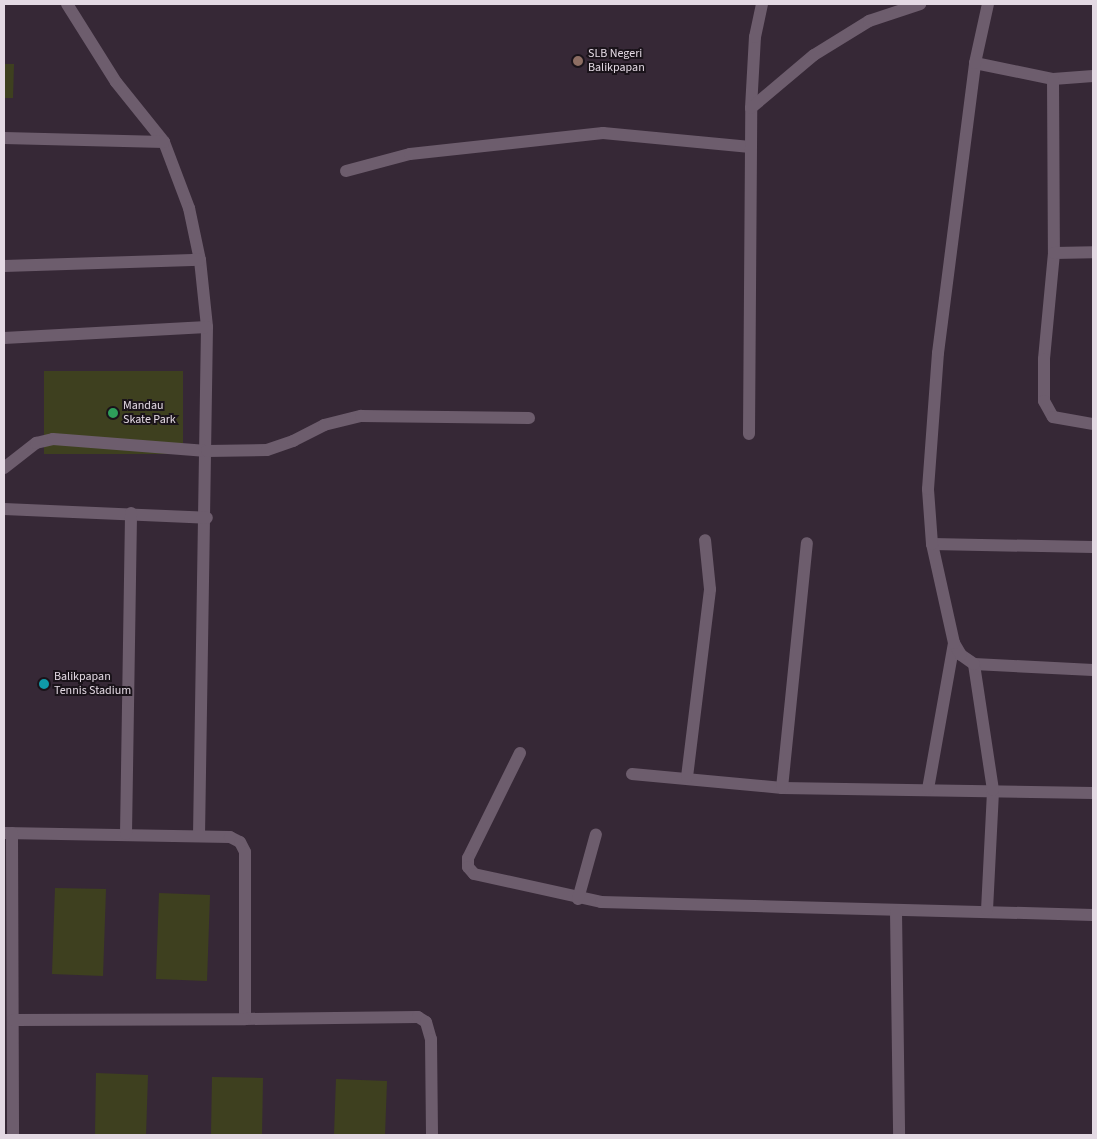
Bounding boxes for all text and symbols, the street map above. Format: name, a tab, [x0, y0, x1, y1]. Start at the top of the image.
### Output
place label: SLB Negeri Balikpapan	[588, 47, 645, 75]
marker: SLB Negeri Balikpapan	[572, 55, 584, 67]
place label: Mandau Skate Park	[123, 399, 176, 427]
marker: Mandau Skate Park	[107, 407, 119, 419]
place label: Balikpapan Tennis Stadium	[54, 670, 131, 698]
marker: Balikpapan Tennis Stadium	[38, 678, 50, 690]

